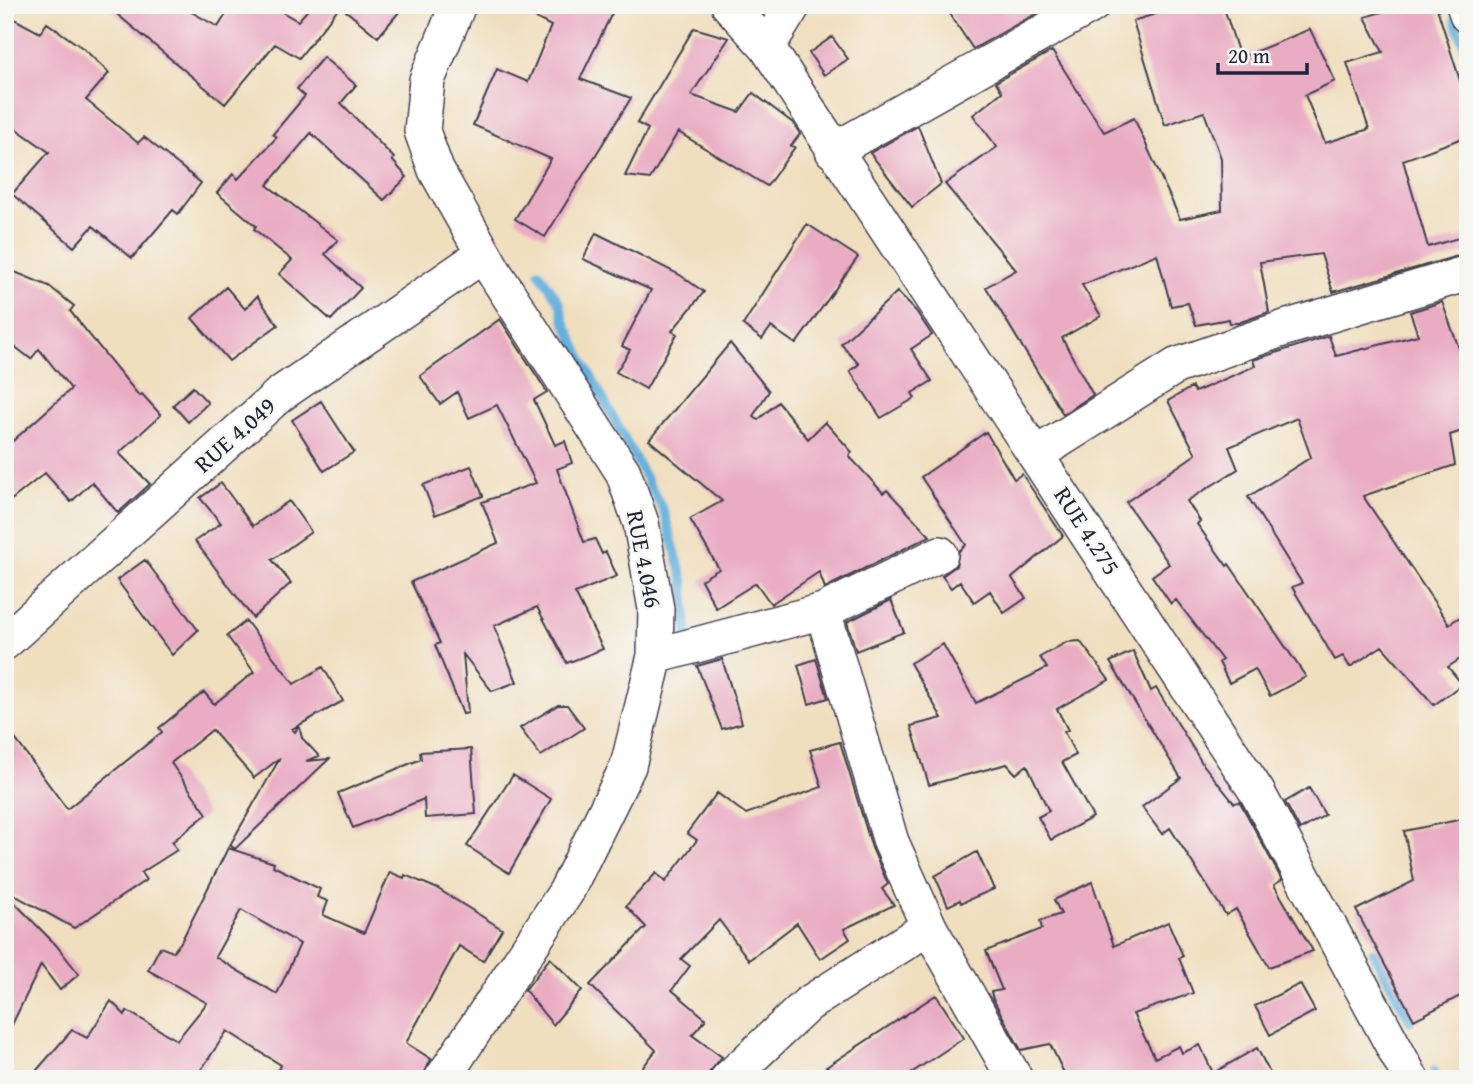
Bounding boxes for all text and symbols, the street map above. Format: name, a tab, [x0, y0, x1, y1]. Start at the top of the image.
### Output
scale bar	[1218, 32, 1307, 76]
text: 20 m	[1228, 40, 1270, 71]
street label: RUE 4.049	[186, 388, 283, 481]
street label: RUE 4.275	[1046, 480, 1129, 582]
street label: RUE 4.046	[618, 507, 671, 611]

